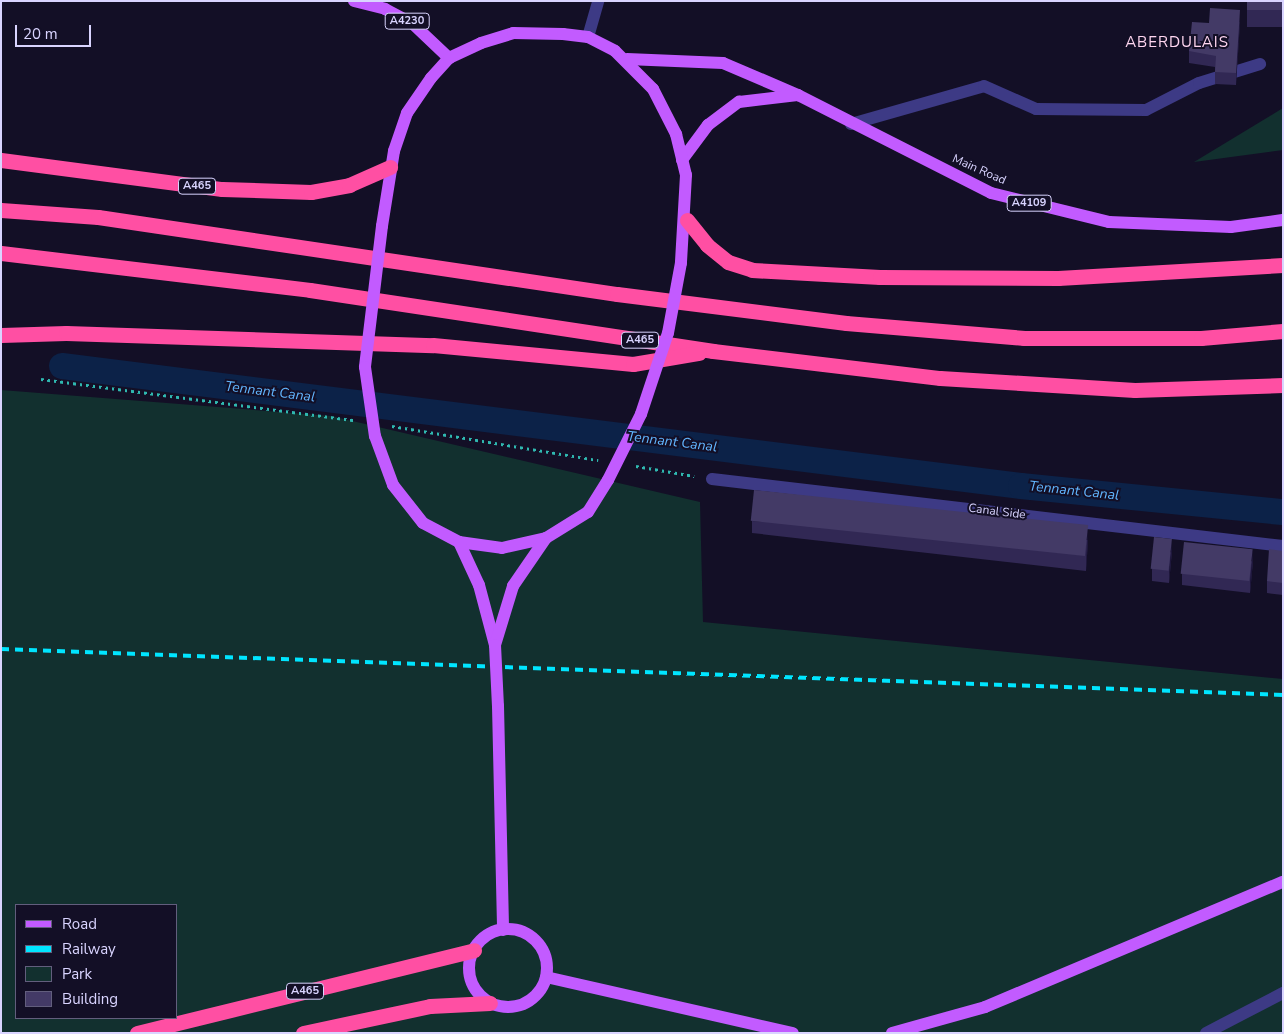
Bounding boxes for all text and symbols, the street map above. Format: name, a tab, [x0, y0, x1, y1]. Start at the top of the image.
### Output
road number: A4230	[384, 12, 430, 30]
scale bar	[18, 15, 94, 47]
text: 20 m	[23, 24, 58, 44]
district label: ABERDULAIS	[1124, 34, 1230, 52]
street label: Main Road	[950, 152, 1008, 188]
road number: A465	[177, 178, 217, 195]
road number: A4109	[1006, 194, 1052, 212]
road number: A465	[620, 332, 660, 348]
water label: Tennant Canal	[224, 378, 316, 406]
water label: Tennant Canal	[626, 428, 718, 456]
water label: Tennant Canal	[1028, 478, 1120, 504]
street label: Canal Side	[968, 501, 1026, 523]
legend	[15, 904, 178, 1019]
text: Road	[62, 914, 97, 934]
text: Railway	[62, 939, 116, 959]
text: Park	[62, 964, 92, 984]
road number: A465	[285, 982, 325, 999]
text: Building	[62, 989, 118, 1009]

